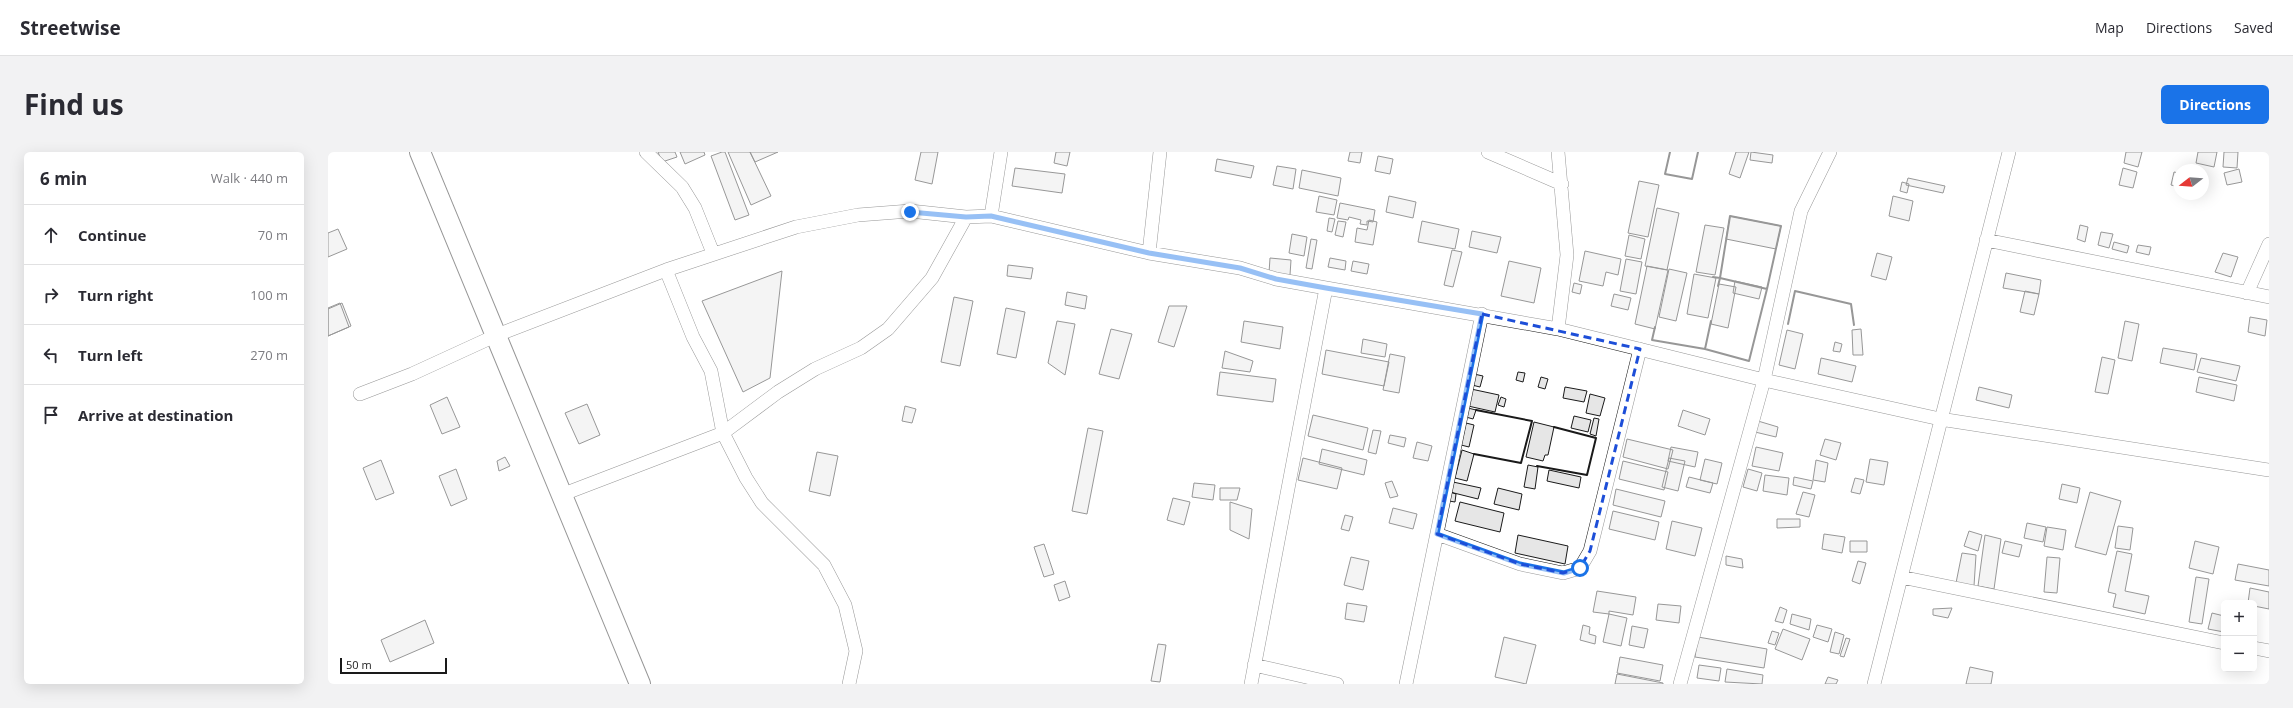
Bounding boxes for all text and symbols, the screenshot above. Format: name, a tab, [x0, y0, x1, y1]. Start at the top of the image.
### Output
text: Streetwise	[20, 15, 121, 41]
text: Map	[2095, 18, 2124, 37]
text: Directions	[2146, 18, 2212, 37]
text: Saved	[2234, 18, 2273, 37]
text: Find us	[24, 85, 124, 123]
button: Directions	[2161, 85, 2269, 124]
north arrow	[2173, 164, 2209, 200]
text: 6 min	[40, 167, 87, 190]
text: Walk · 440 m	[211, 169, 288, 187]
route end	[901, 203, 919, 221]
icon: ahead	[40, 224, 62, 246]
text: Continue	[78, 225, 146, 245]
text: 70 m	[258, 226, 288, 244]
icon: right	[40, 284, 62, 306]
text: Turn right	[78, 285, 153, 305]
text: 100 m	[250, 286, 288, 304]
icon: left	[40, 344, 62, 366]
text: Turn left	[78, 345, 143, 365]
text: 270 m	[250, 346, 288, 364]
icon: arrive	[40, 404, 62, 426]
text: Arrive at destination	[78, 405, 233, 425]
route start	[1571, 559, 1589, 577]
map controls	[2221, 600, 2257, 672]
button: +	[2221, 600, 2257, 636]
button: −	[2221, 636, 2257, 672]
scale bar	[340, 656, 447, 675]
text: 50 m	[346, 657, 372, 672]

